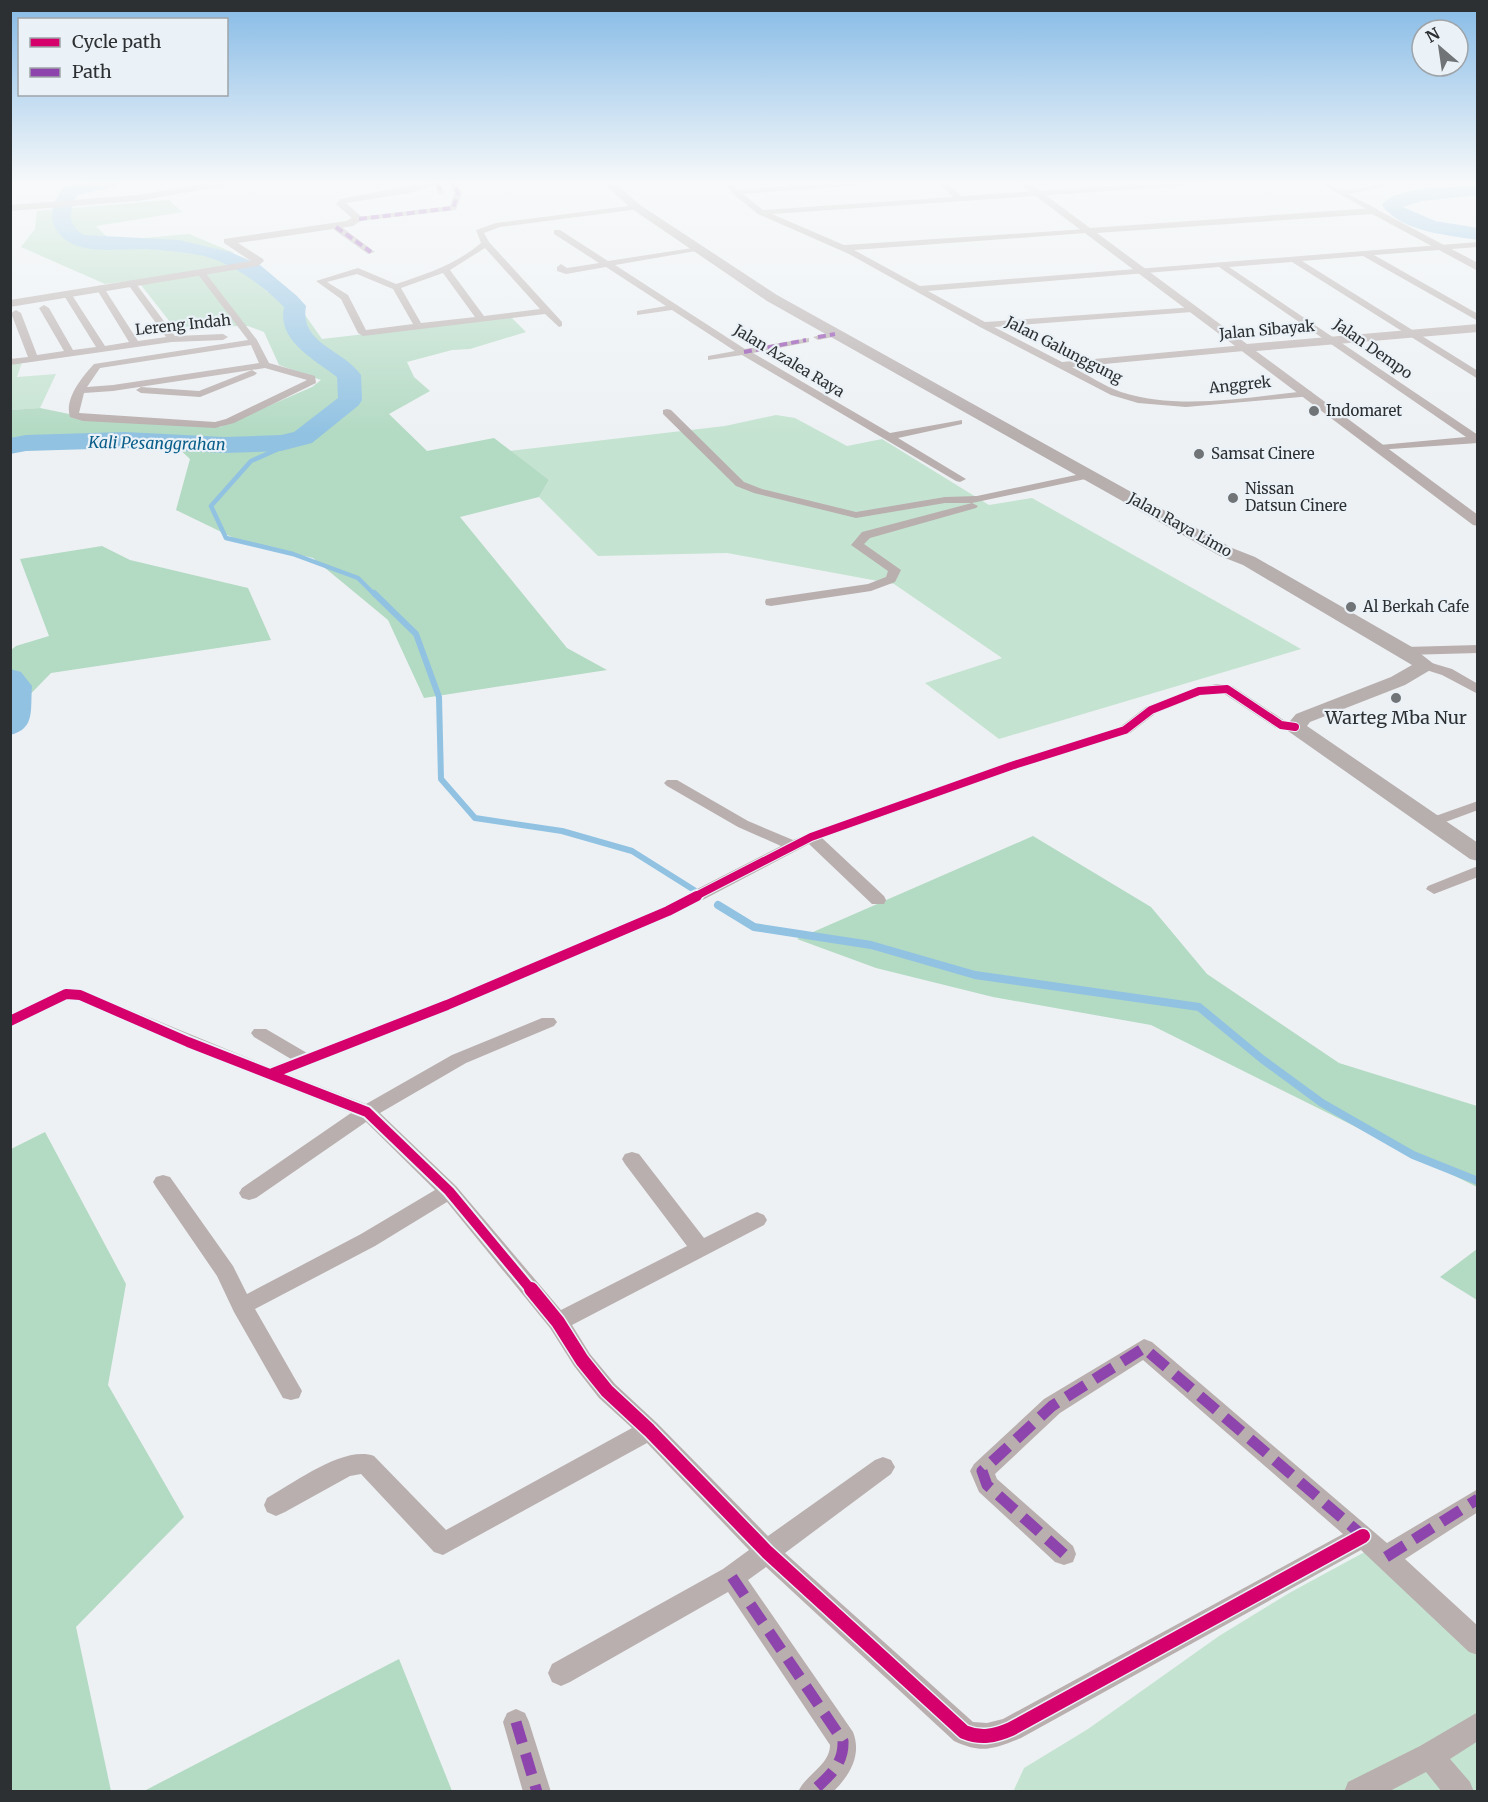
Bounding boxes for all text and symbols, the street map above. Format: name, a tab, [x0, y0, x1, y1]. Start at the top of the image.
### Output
legend	[18, 18, 228, 96]
north arrow	[1410, 18, 1470, 78]
text: N	[1422, 23, 1443, 47]
text: Cycle path	[72, 30, 162, 53]
text: Path	[72, 60, 112, 83]
street label: Lereng Indah	[134, 310, 232, 339]
street label: Jalan Galunggung	[1002, 311, 1126, 387]
street label: Jalan Dempo	[1329, 314, 1417, 383]
street label: Jalan Sibayak	[1217, 316, 1316, 343]
street label: Jalan Azalea Raya	[730, 320, 848, 401]
street label: Anggrek	[1207, 372, 1272, 397]
place label: Indomaret	[1326, 401, 1402, 420]
marker: Indomaret	[1307, 404, 1321, 418]
water label: Kali Pesanggrahan	[87, 432, 226, 454]
place label: Samsat Cinere	[1211, 444, 1315, 463]
marker: Samsat Cinere	[1192, 447, 1206, 461]
place label: Nissan Datsun Cinere	[1245, 479, 1347, 515]
street label: Jalan Raya Limo	[1124, 488, 1236, 561]
marker: Nissan Datsun Cinere	[1226, 491, 1240, 505]
place label: Al Berkah Cafe	[1362, 597, 1469, 616]
marker: Al Berkah Cafe	[1344, 600, 1358, 614]
marker: Warteg Mba Nur	[1389, 691, 1403, 705]
place label: Warteg Mba Nur	[1324, 706, 1467, 729]

